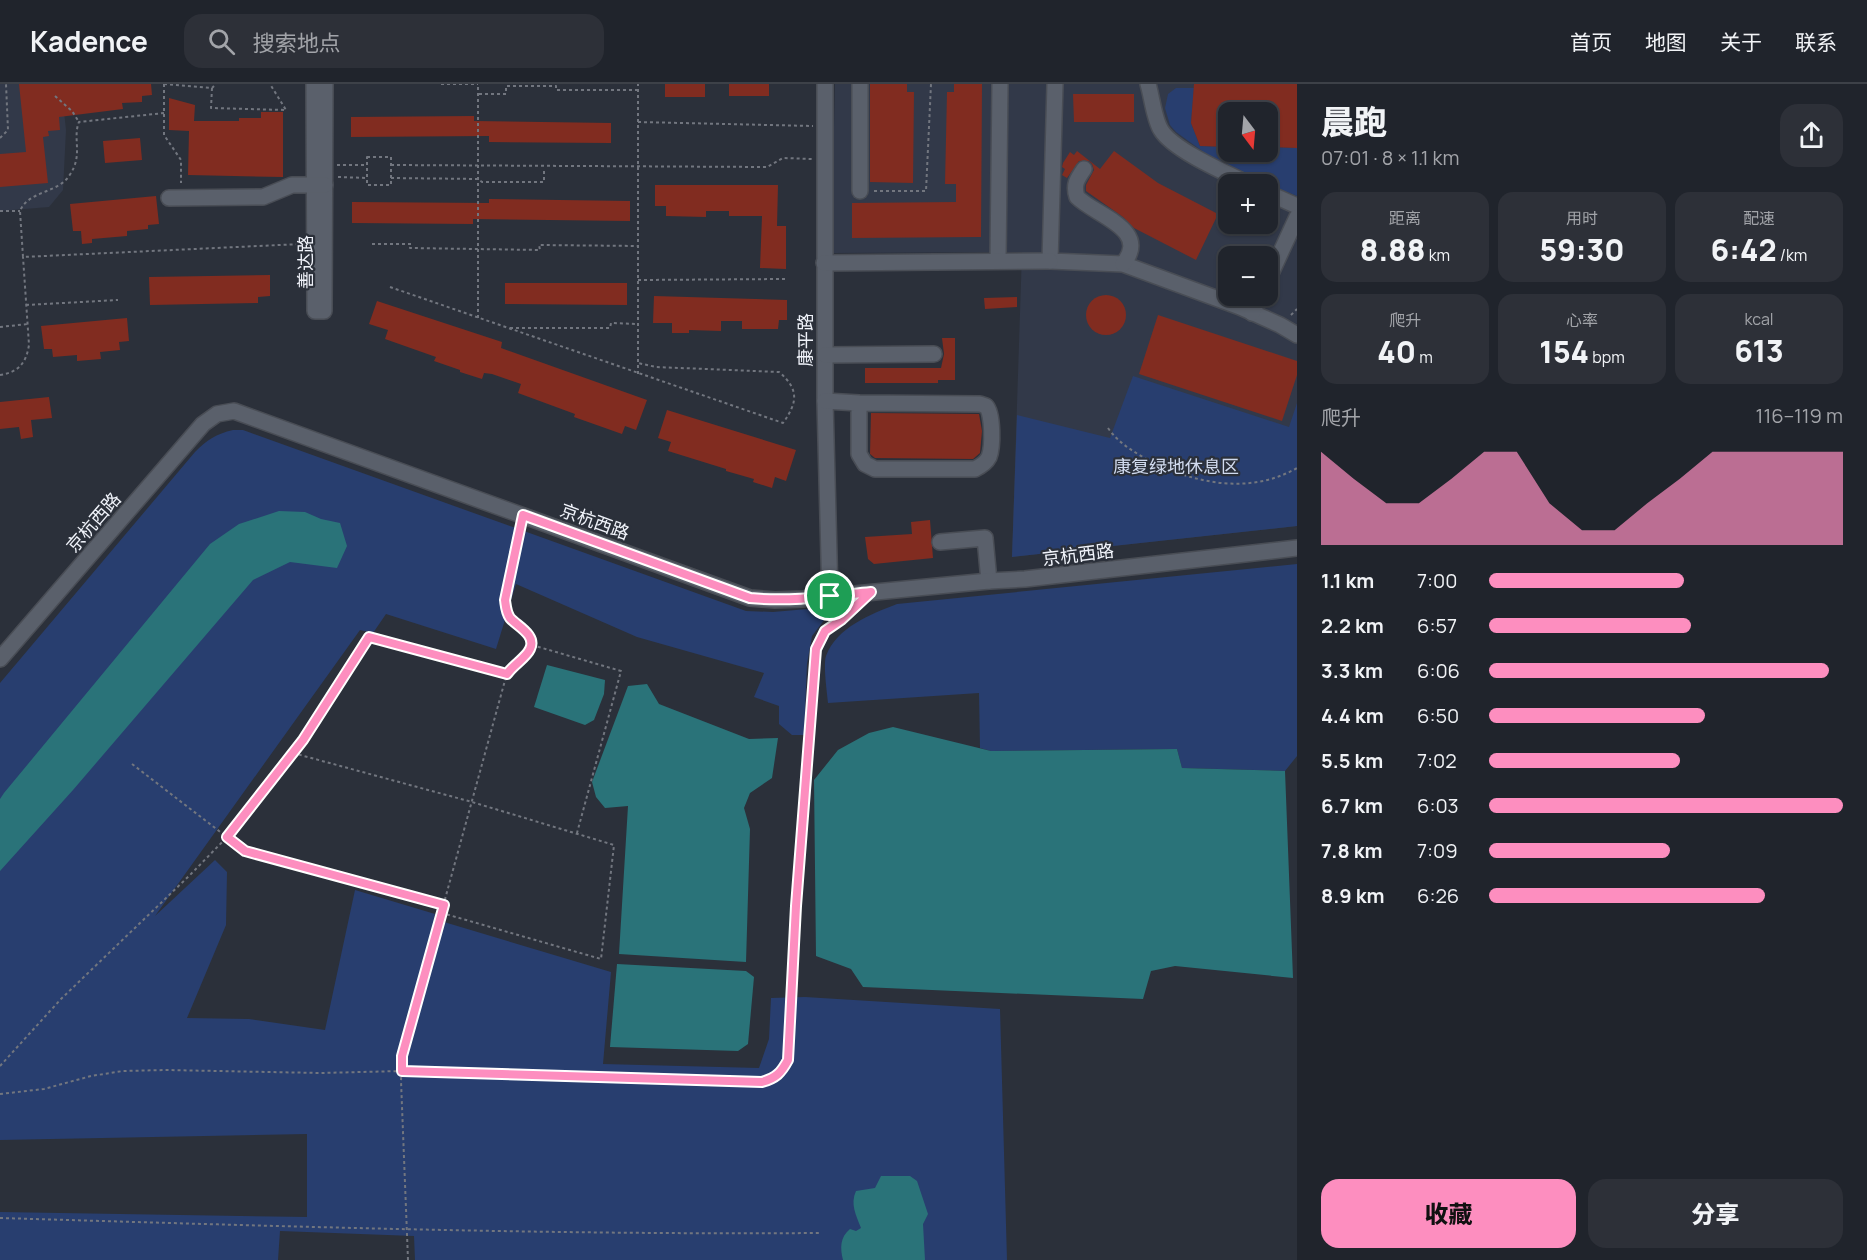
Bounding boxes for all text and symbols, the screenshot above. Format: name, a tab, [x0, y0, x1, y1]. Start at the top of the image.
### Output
search box	[184, 14, 604, 68]
text: Kadence	[30, 22, 148, 60]
icon: search	[205, 25, 238, 58]
text: 搜索地点	[253, 28, 341, 58]
text: 首页	[1570, 28, 1612, 56]
text: 地图	[1645, 28, 1687, 56]
text: 关于	[1720, 28, 1762, 56]
text: 联系	[1795, 28, 1837, 56]
text: 晨跑	[1321, 99, 1387, 144]
north arrow	[1218, 102, 1278, 162]
map controls	[1218, 102, 1278, 306]
button: share	[1780, 104, 1843, 167]
text: 07:01 · 8 × 1.1 km	[1321, 144, 1459, 171]
button: +	[1218, 174, 1278, 234]
text: 距离	[1389, 207, 1421, 229]
text: 用时	[1566, 207, 1598, 229]
text: 配速	[1743, 207, 1775, 229]
text: 8.88	[1360, 229, 1425, 270]
text: 59:30	[1540, 229, 1625, 270]
text: 6:42	[1711, 229, 1777, 270]
street label: 善达路	[293, 235, 317, 289]
text: km	[1425, 244, 1450, 266]
text: /km	[1777, 244, 1807, 266]
button: −	[1218, 246, 1278, 306]
text: kcal	[1744, 308, 1774, 330]
text: 爬升	[1389, 309, 1421, 331]
text: 心率	[1566, 309, 1598, 331]
street label: 康平路	[793, 313, 817, 367]
text: 613	[1734, 330, 1784, 371]
text: 40	[1377, 331, 1416, 372]
text: 154	[1539, 331, 1589, 372]
text: m	[1416, 346, 1433, 368]
text: bpm	[1589, 346, 1625, 368]
text: 116–119 m	[1756, 402, 1843, 429]
text: 爬升	[1321, 404, 1361, 431]
park label: 康复绿地休息区	[1113, 454, 1239, 478]
street label: 京杭西路	[60, 487, 126, 557]
street label: 京杭西路	[557, 497, 633, 545]
street label: 京杭西路	[1041, 538, 1115, 570]
text: 1.1 km	[1321, 567, 1374, 594]
text: 7:00	[1417, 567, 1457, 594]
pin	[804, 570, 855, 621]
icon: arrive	[813, 579, 846, 612]
text: 2.2 km	[1321, 612, 1384, 639]
text: 6:57	[1417, 612, 1457, 639]
text: 3.3 km	[1321, 657, 1383, 684]
text: 6:06	[1417, 657, 1460, 684]
text: 4.4 km	[1321, 702, 1384, 729]
text: 6:50	[1417, 702, 1459, 729]
text: 5.5 km	[1321, 747, 1383, 774]
text: 7:02	[1417, 747, 1457, 774]
text: 6.7 km	[1321, 792, 1383, 819]
text: 6:03	[1417, 792, 1459, 819]
text: 7.8 km	[1321, 837, 1382, 864]
text: 7:09	[1417, 837, 1458, 864]
text: 8.9 km	[1321, 882, 1385, 909]
text: 6:26	[1417, 882, 1459, 909]
button: 收藏	[1321, 1179, 1576, 1248]
button: 分享	[1588, 1179, 1843, 1248]

